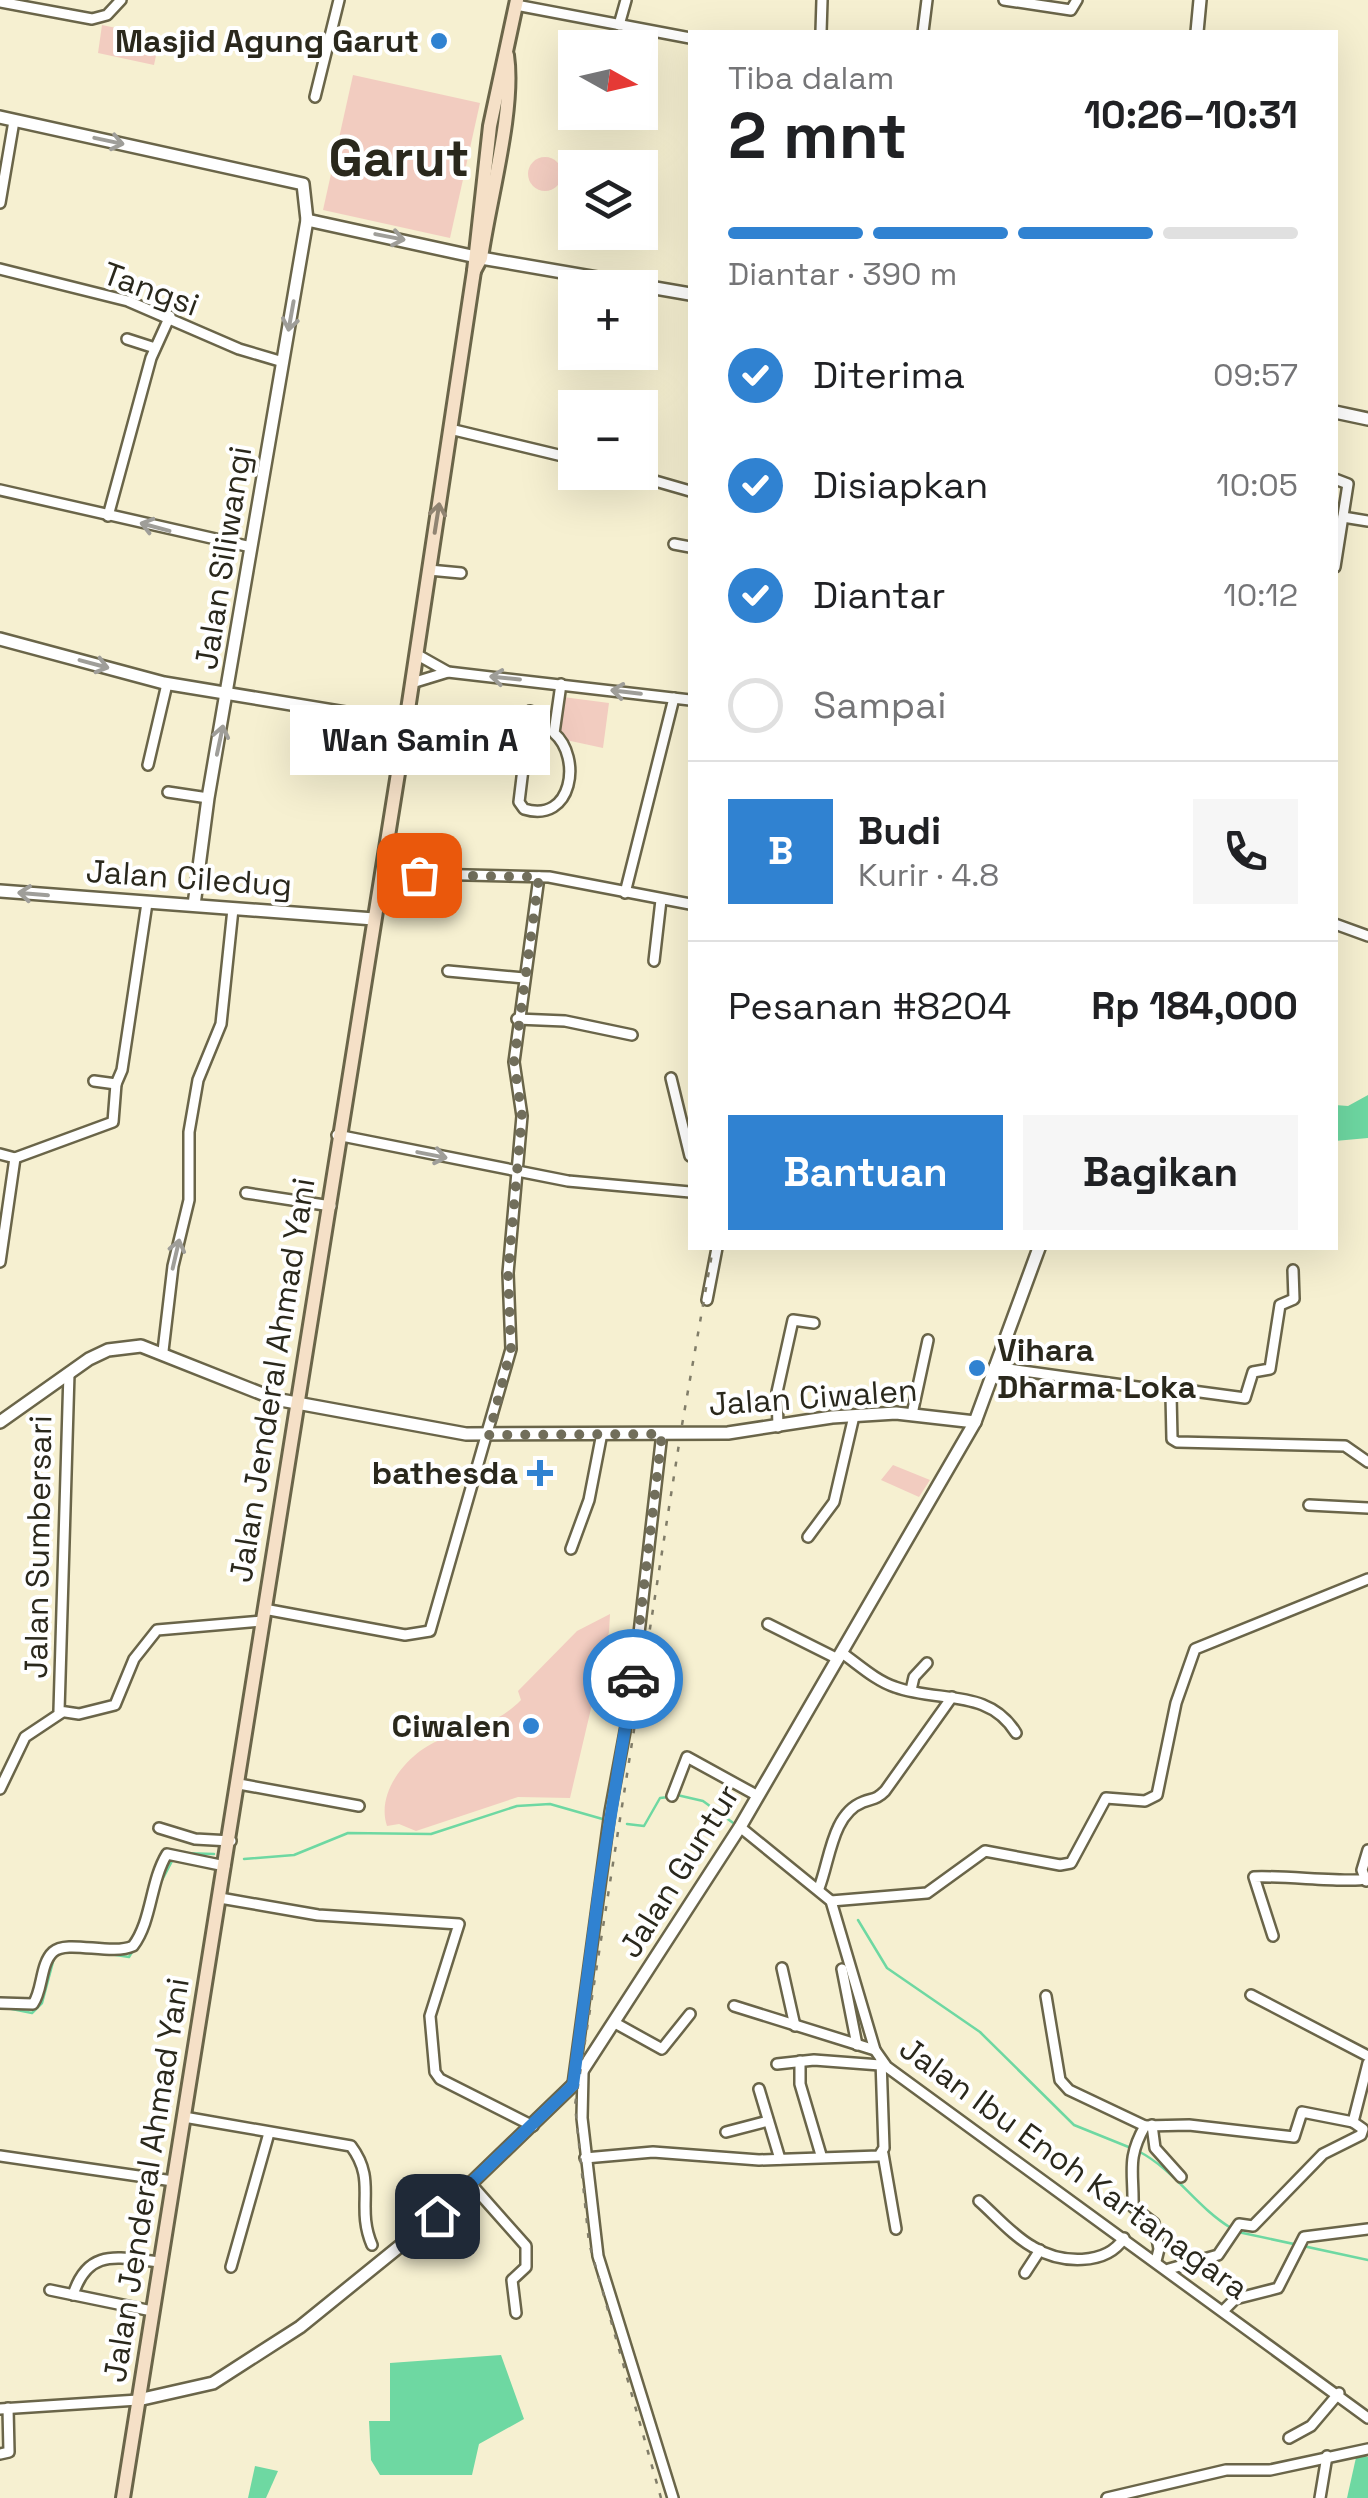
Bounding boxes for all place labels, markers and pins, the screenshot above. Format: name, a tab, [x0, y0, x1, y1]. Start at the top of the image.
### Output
place label: Masjid Agung Garut	[115, 21, 419, 61]
marker: Masjid Agung Garut	[428, 30, 450, 52]
callout: Wan Samin A	[289, 705, 549, 775]
pin	[377, 833, 462, 918]
place label: Vihara Dharma Loka	[997, 1330, 1196, 1407]
marker: Vihara Dharma Loka	[966, 1357, 988, 1379]
place label: bathesda	[372, 1453, 518, 1493]
marker: bathesda	[527, 1460, 553, 1486]
place label: Ciwalen	[392, 1706, 511, 1746]
marker: Ciwalen	[520, 1715, 542, 1737]
pin	[395, 2174, 480, 2259]

